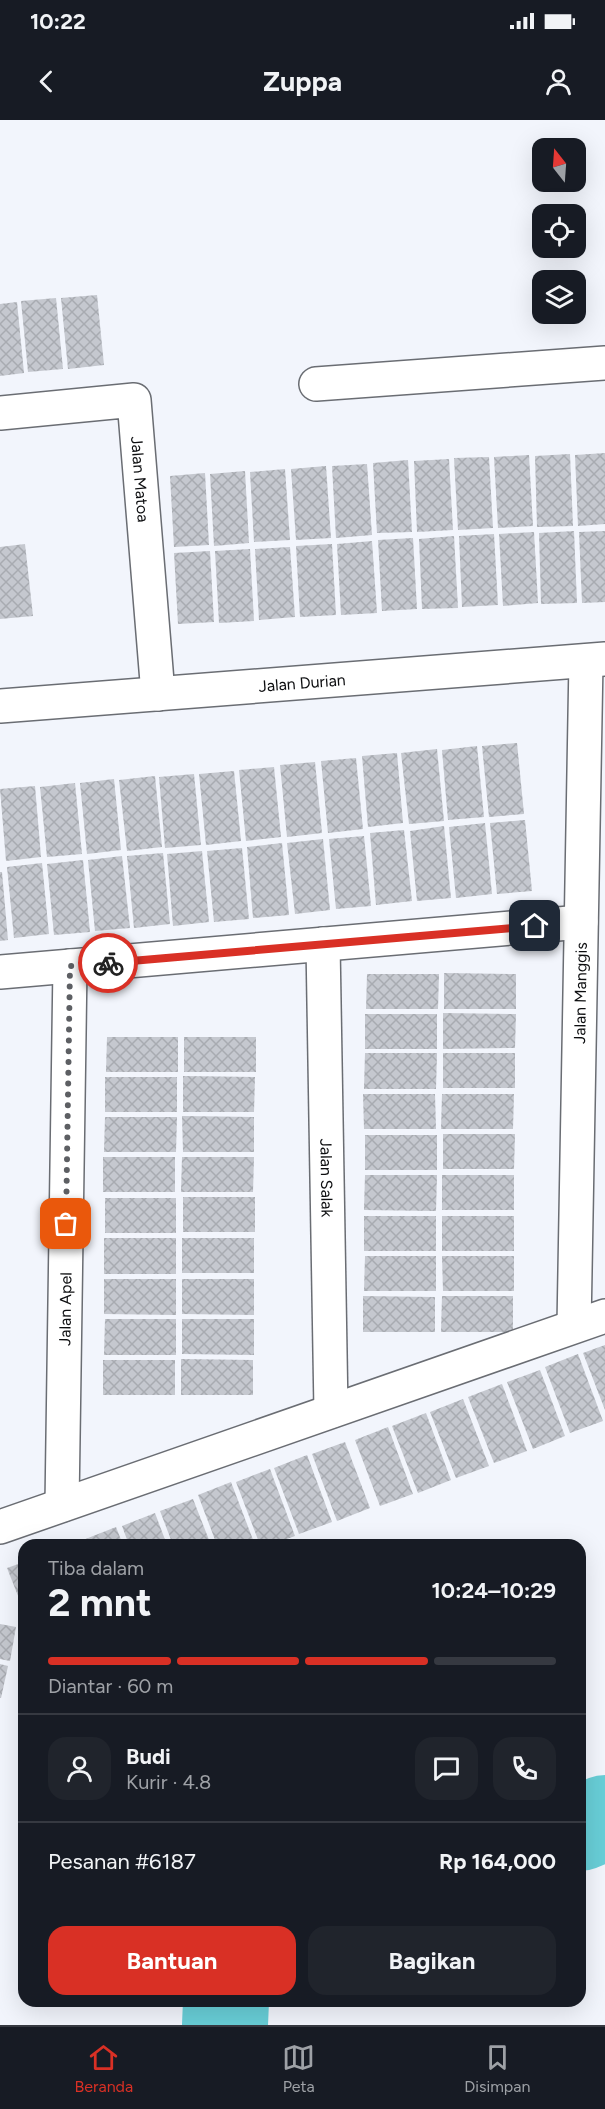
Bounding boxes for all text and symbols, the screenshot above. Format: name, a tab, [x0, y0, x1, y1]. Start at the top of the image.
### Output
text: 10:22	[30, 8, 86, 35]
icon: back	[30, 65, 63, 98]
text: Zuppa	[263, 65, 342, 98]
icon: person	[542, 65, 575, 98]
north arrow	[532, 138, 586, 192]
map controls	[532, 138, 586, 324]
button: locate	[532, 204, 586, 258]
button: layers	[532, 270, 586, 324]
street label: Jalan Matoa	[127, 435, 153, 523]
street label: Jalan Durian	[258, 670, 346, 696]
pin	[509, 900, 560, 951]
icon: home	[518, 909, 551, 942]
courier	[78, 933, 138, 993]
street label: Jalan Manggis	[570, 942, 591, 1044]
icon: bike	[92, 947, 125, 980]
street label: Jalan Salak	[316, 1139, 337, 1218]
pin	[40, 1198, 91, 1249]
icon: bag	[49, 1207, 82, 1240]
street label: Jalan Apel	[55, 1272, 75, 1346]
text: Tiba dalam	[48, 1556, 144, 1580]
text: 10:24–10:29	[431, 1577, 556, 1604]
text: 2 mnt	[48, 1579, 152, 1626]
text: Diantar · 60 m	[48, 1674, 173, 1698]
button: person	[48, 1737, 111, 1800]
button: chat	[415, 1737, 478, 1800]
button: phone	[493, 1737, 556, 1800]
text: Budi	[126, 1743, 171, 1770]
text: Kurir · 4.8	[126, 1770, 211, 1794]
text: Pesanan #6187	[48, 1848, 196, 1875]
text: Rp 164,000	[439, 1848, 556, 1875]
button: Bantuan	[48, 1926, 296, 1995]
button: Bagikan	[308, 1926, 556, 1995]
tab: Beranda	[75, 2041, 133, 2096]
tab: Peta	[282, 2041, 315, 2096]
tab: Disimpan	[464, 2041, 530, 2096]

